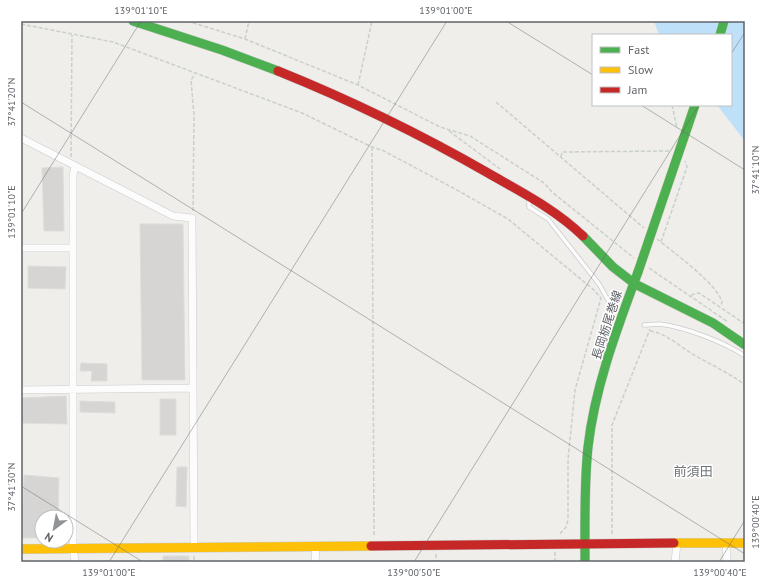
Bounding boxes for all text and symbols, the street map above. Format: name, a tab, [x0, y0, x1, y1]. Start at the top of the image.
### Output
text: 139°01'10"E	[114, 4, 168, 17]
text: 139°01'00"E	[419, 4, 473, 17]
legend	[592, 34, 732, 106]
text: Fast	[628, 42, 649, 57]
text: Slow	[628, 62, 653, 77]
text: 37°41'20"N	[5, 77, 18, 127]
text: Jam	[627, 82, 647, 97]
text: 37°41'10"N	[749, 145, 762, 195]
text: 139°01'10"E	[5, 185, 18, 239]
street label: 長岡栃尾巻線	[588, 288, 625, 361]
text: 37°41'30"N	[5, 462, 18, 512]
district label: 前須田	[673, 463, 713, 480]
text: 139°00'40"E	[749, 495, 762, 549]
north arrow	[34, 509, 74, 549]
text: N	[42, 530, 55, 545]
text: 139°01'00"E	[82, 566, 136, 579]
text: 139°00'50"E	[387, 566, 441, 579]
text: 139°00'40"E	[693, 566, 747, 579]

